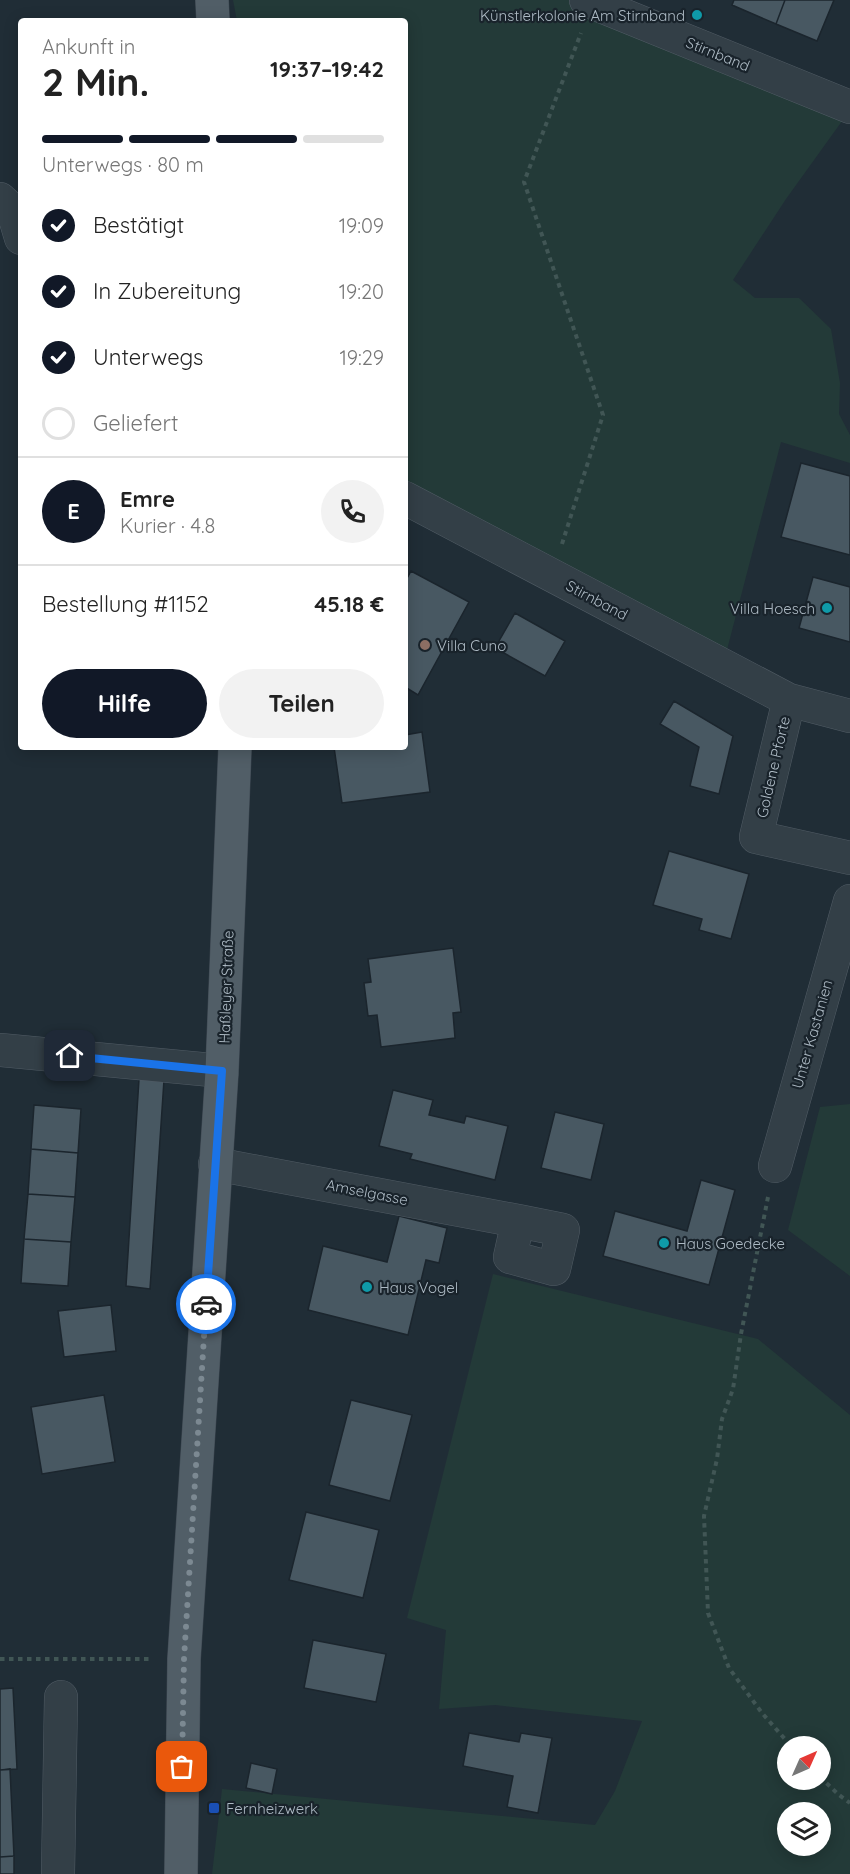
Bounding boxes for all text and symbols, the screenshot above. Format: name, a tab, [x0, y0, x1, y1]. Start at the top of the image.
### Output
place label: Künstlerkolonie Am Stirnband	[480, 6, 685, 25]
marker: Künstlerkolonie Am Stirnband	[690, 8, 704, 22]
street label: Stirnband	[683, 33, 753, 75]
text: Ankunft in	[42, 34, 135, 59]
text: 19:37–19:42	[270, 55, 384, 83]
text: 2 Min.	[42, 57, 149, 106]
text: Unterwegs · 80 m	[42, 152, 204, 177]
icon: check	[42, 209, 75, 242]
text: Bestätigt	[93, 211, 184, 239]
text: 19:09	[339, 213, 384, 238]
icon: check	[42, 275, 75, 308]
text: In Zubereitung	[93, 277, 241, 305]
text: 19:20	[339, 279, 384, 304]
icon: check	[42, 341, 75, 374]
text: Unterwegs	[93, 343, 203, 371]
text: 19:29	[339, 345, 384, 370]
text: Geliefert	[93, 409, 178, 437]
button: phone	[321, 480, 384, 543]
text: Emre	[120, 485, 175, 513]
text: E	[67, 497, 80, 525]
text: Kurier · 4.8	[120, 513, 215, 538]
street label: Stirnband	[563, 576, 631, 624]
text: Bestellung #1152	[42, 590, 209, 618]
text: 45.18 €	[314, 590, 384, 618]
place label: Villa Hoesch	[730, 599, 815, 618]
marker: Villa Hoesch	[820, 601, 834, 615]
place label: Villa Cuno	[437, 636, 506, 655]
marker: Villa Cuno	[418, 638, 432, 652]
button: Hilfe	[42, 669, 207, 738]
button: Teilen	[219, 669, 384, 738]
street label: Goldene Pforte	[752, 714, 794, 820]
street label: Haßleyer Straße	[215, 930, 237, 1044]
street label: Unter Kastanien	[787, 977, 837, 1091]
pin	[44, 1030, 95, 1081]
icon: home	[53, 1039, 86, 1072]
street label: Amselgasse	[324, 1175, 410, 1209]
place label: Haus Goedecke	[676, 1234, 785, 1253]
marker: Haus Goedecke	[657, 1236, 671, 1250]
courier	[176, 1274, 236, 1334]
place label: Haus Vogel	[379, 1278, 458, 1297]
marker: Haus Vogel	[360, 1280, 374, 1294]
icon: car	[190, 1288, 223, 1321]
north arrow	[777, 1736, 831, 1790]
map controls	[777, 1736, 831, 1856]
pin	[156, 1741, 207, 1792]
icon: bag	[165, 1750, 198, 1783]
place label: Fernheizwerk	[226, 1799, 318, 1818]
marker: Fernheizwerk	[207, 1801, 221, 1815]
button: layers	[777, 1802, 831, 1856]

